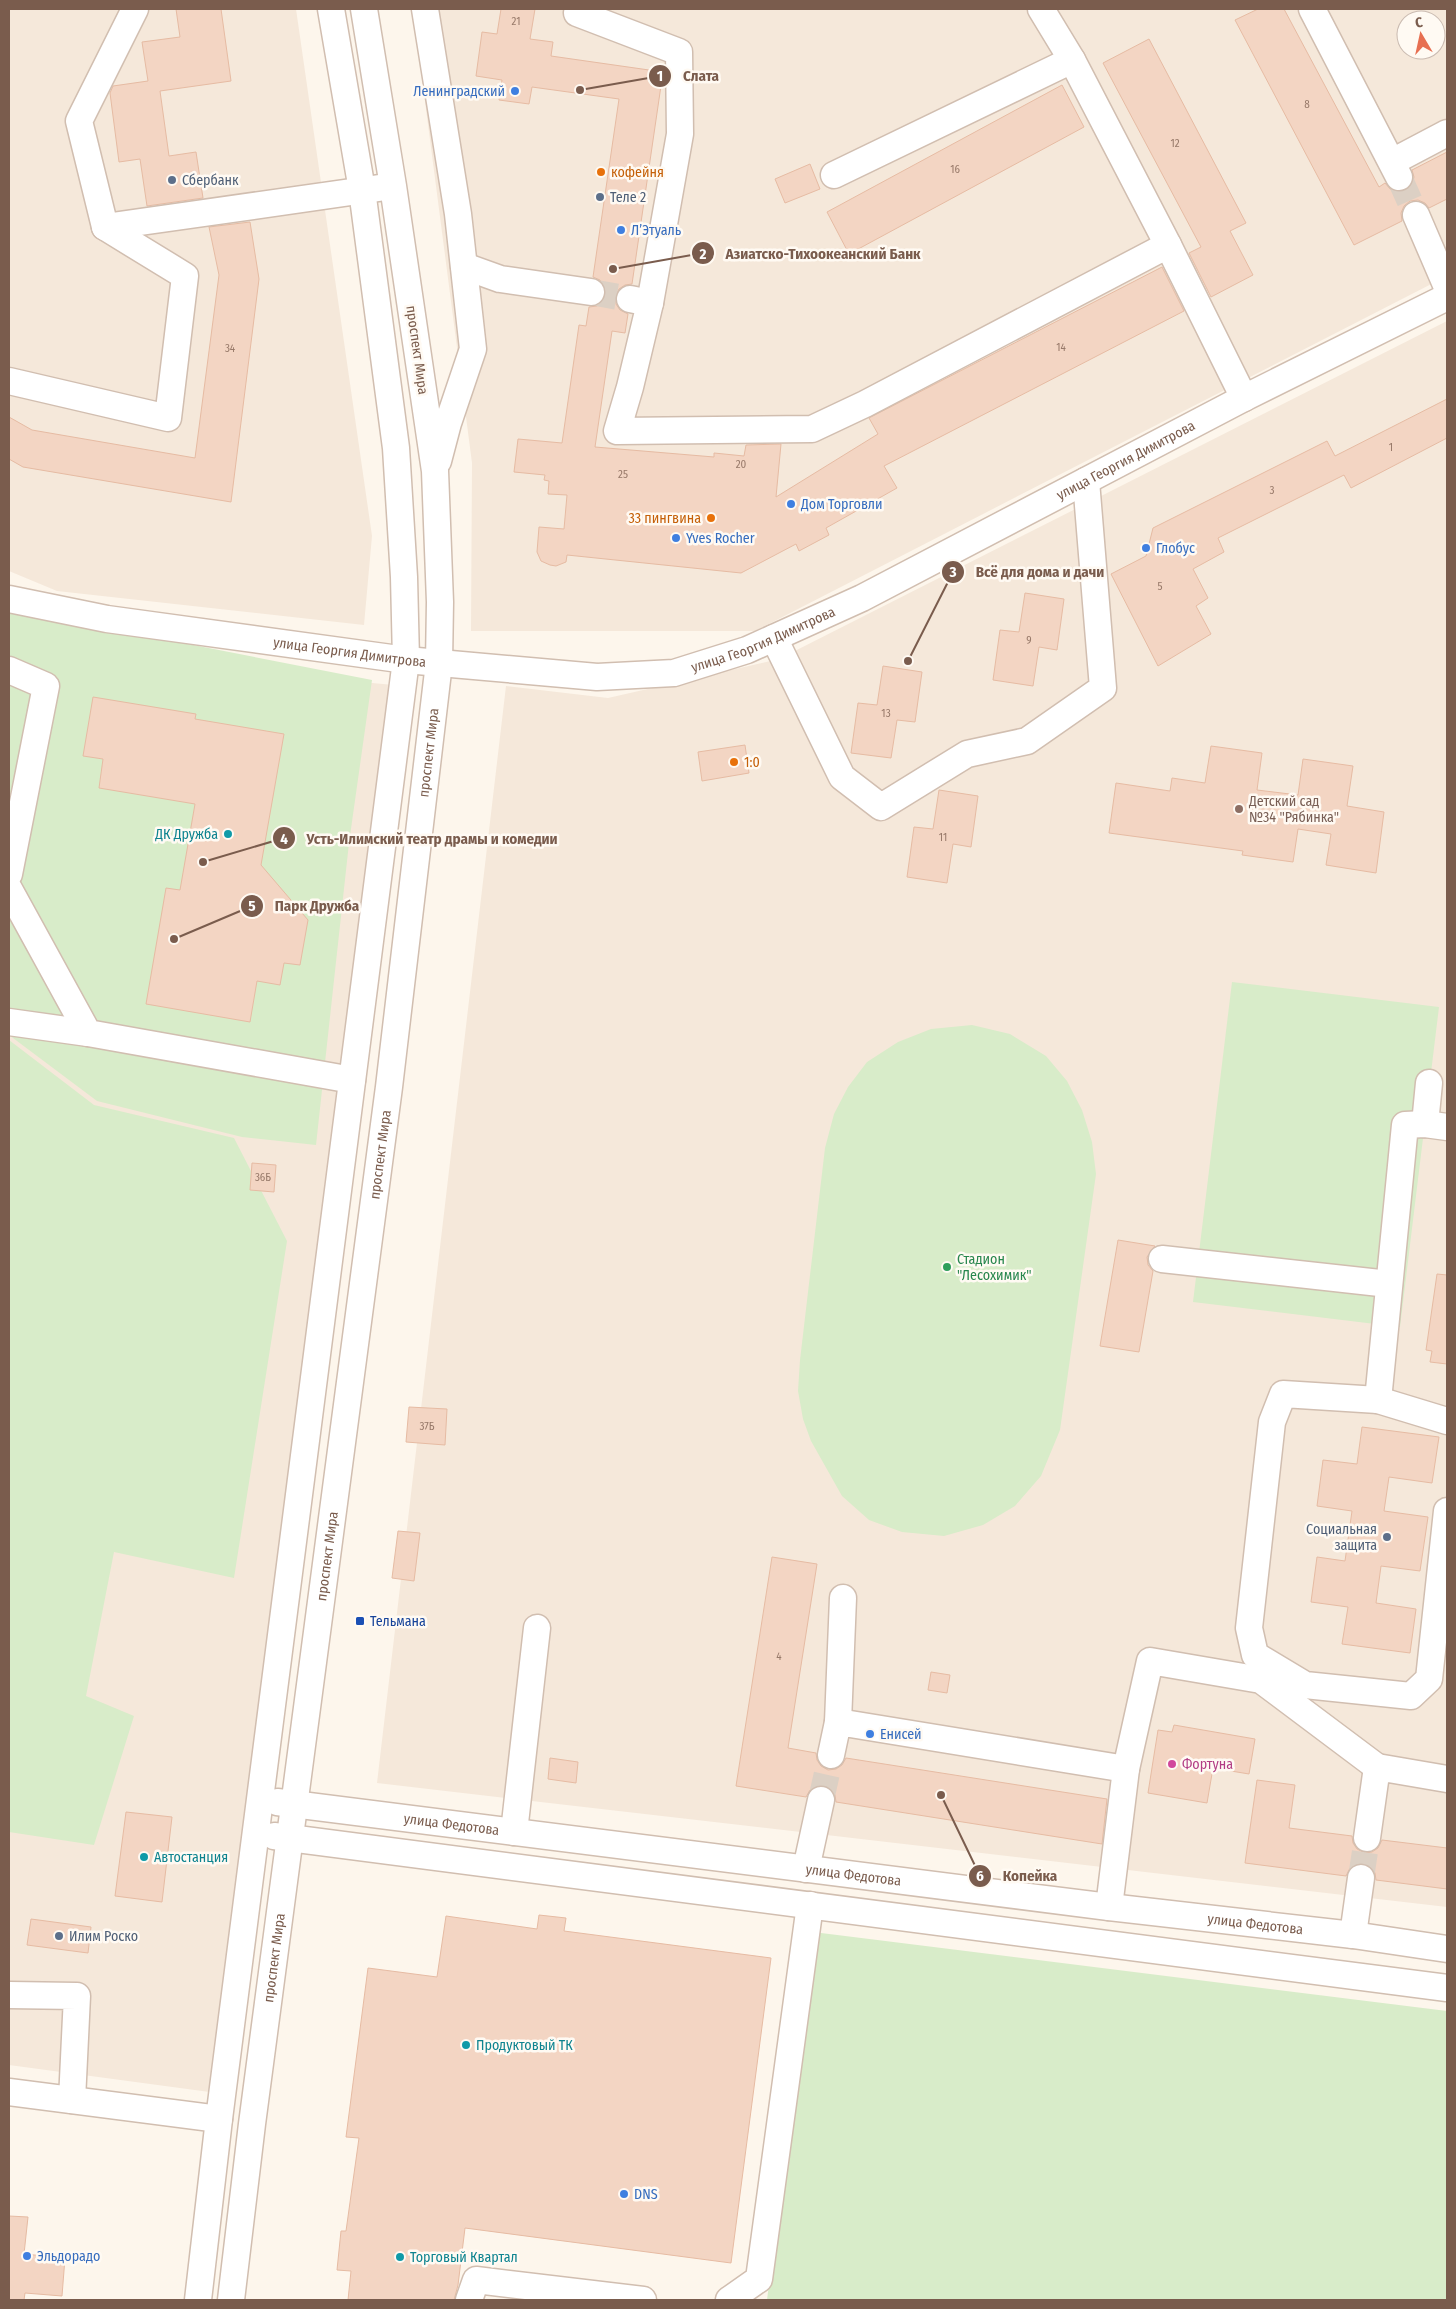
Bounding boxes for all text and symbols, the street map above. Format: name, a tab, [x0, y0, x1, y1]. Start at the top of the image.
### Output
north arrow	[1396, 10, 1446, 60]
text: С	[1414, 14, 1425, 32]
house number: 21	[512, 15, 520, 28]
callout: Слата	[648, 61, 729, 91]
text: 1	[657, 67, 663, 85]
text: Слата	[683, 67, 720, 85]
place label: Ленинградский	[413, 83, 505, 100]
marker: Ленинградский	[509, 85, 521, 97]
house number: 8	[1304, 98, 1310, 111]
house number: 12	[1170, 137, 1180, 150]
house number: 16	[950, 163, 960, 176]
place label: кофейня	[611, 164, 664, 181]
marker: кофейня	[595, 166, 607, 178]
place label: Сбербанк	[182, 172, 239, 189]
marker: Сбербанк	[166, 174, 178, 186]
place label: Теле 2	[610, 189, 646, 206]
marker: Теле 2	[594, 191, 606, 203]
place label: Л’Этуаль	[631, 222, 682, 239]
marker: Л’Этуаль	[615, 224, 627, 236]
callout: Азиатско-Тихоокеанский Банк	[691, 238, 931, 268]
text: 2	[699, 245, 707, 263]
text: Азиатско-Тихоокеанский Банк	[724, 245, 921, 263]
street label: проспект Мира	[402, 304, 432, 396]
house number: 14	[1056, 341, 1066, 354]
house number: 34	[225, 342, 236, 355]
street label: улица Георгия Димитрова	[1053, 417, 1198, 503]
house number: 1	[1389, 441, 1393, 454]
house number: 20	[736, 458, 747, 471]
house number: 25	[618, 468, 628, 481]
house number: 3	[1270, 484, 1275, 497]
place label: Дом Торговли	[800, 496, 883, 513]
marker: Дом Торговли	[785, 498, 797, 510]
place label: 33 пингвина	[628, 510, 701, 527]
marker: 33 пингвина	[705, 512, 717, 524]
place label: Yves Rocher	[686, 530, 755, 547]
marker: Yves Rocher	[670, 532, 682, 544]
place label: Глобус	[1156, 540, 1195, 557]
marker: Глобус	[1140, 542, 1152, 554]
callout: Всё для дома и дачи	[940, 557, 1114, 587]
text: 3	[948, 563, 957, 581]
text: Всё для дома и дачи	[976, 563, 1104, 581]
house number: 5	[1157, 580, 1163, 593]
street label: улица Георгия Димитрова	[689, 603, 838, 676]
street label: улица Георгия Димитрова	[272, 633, 427, 670]
house number: 9	[1026, 634, 1032, 647]
street label: проспект Мира	[415, 707, 442, 798]
house number: 13	[881, 707, 891, 720]
place label: 1:0	[744, 754, 760, 771]
marker: 1:0	[728, 756, 740, 768]
place label: Детский сад №34 "Рябинка"	[1248, 793, 1339, 826]
marker: Детский сад №34 "Рябинка"	[1233, 803, 1245, 815]
callout: Усть-Илимский театр драмы и комедии	[271, 823, 567, 853]
place label: ДК Дружба	[154, 826, 218, 843]
marker: ДК Дружба	[222, 828, 234, 840]
text: 4	[280, 830, 288, 848]
text: Усть-Илимский театр драмы и комедии	[305, 830, 558, 848]
house number: 11	[939, 831, 947, 844]
callout: Парк Дружба	[240, 891, 369, 921]
text: 5	[248, 897, 256, 915]
text: Парк Дружба	[275, 897, 360, 915]
street label: проспект Мира	[366, 1109, 394, 1200]
house number: 36Б	[255, 1171, 271, 1184]
place label: Стадион "Лесохимик"	[957, 1251, 1032, 1284]
marker: Стадион "Лесохимик"	[941, 1261, 953, 1273]
house number: 37Б	[419, 1420, 435, 1433]
street label: проспект Мира	[313, 1510, 341, 1602]
place label: Социальная защита	[1306, 1521, 1377, 1554]
marker: Социальная защита	[1381, 1531, 1393, 1543]
place label: Тельмана	[370, 1613, 426, 1630]
marker: Тельмана	[354, 1615, 366, 1627]
house number: 4	[776, 1650, 782, 1663]
place label: Енисей	[880, 1726, 922, 1743]
marker: Енисей	[864, 1728, 876, 1740]
place label: Фортуна	[1182, 1756, 1233, 1773]
marker: Фортуна	[1166, 1758, 1178, 1770]
street label: улица Федотова	[403, 1810, 500, 1839]
place label: Автостанция	[154, 1849, 228, 1866]
marker: Автостанция	[138, 1851, 150, 1863]
street label: улица Федотова	[805, 1860, 902, 1889]
callout: Копейка	[968, 1861, 1067, 1891]
text: 6	[976, 1867, 984, 1885]
text: Копейка	[1003, 1867, 1058, 1885]
street label: улица Федотова	[1207, 1910, 1304, 1938]
street label: проспект Мира	[260, 1912, 288, 2003]
place label: Илим Роско	[69, 1928, 138, 1945]
marker: Илим Роско	[53, 1930, 65, 1942]
place label: Продуктовый ТК	[476, 2037, 573, 2054]
marker: Продуктовый ТК	[460, 2039, 472, 2051]
place label: DNS	[634, 2186, 658, 2203]
marker: DNS	[618, 2188, 630, 2200]
place label: Эльдорадо	[37, 2248, 100, 2265]
place label: Торговый Квартал	[410, 2249, 518, 2266]
marker: Эльдорадо	[21, 2250, 33, 2262]
marker: Торговый Квартал	[394, 2251, 406, 2263]

